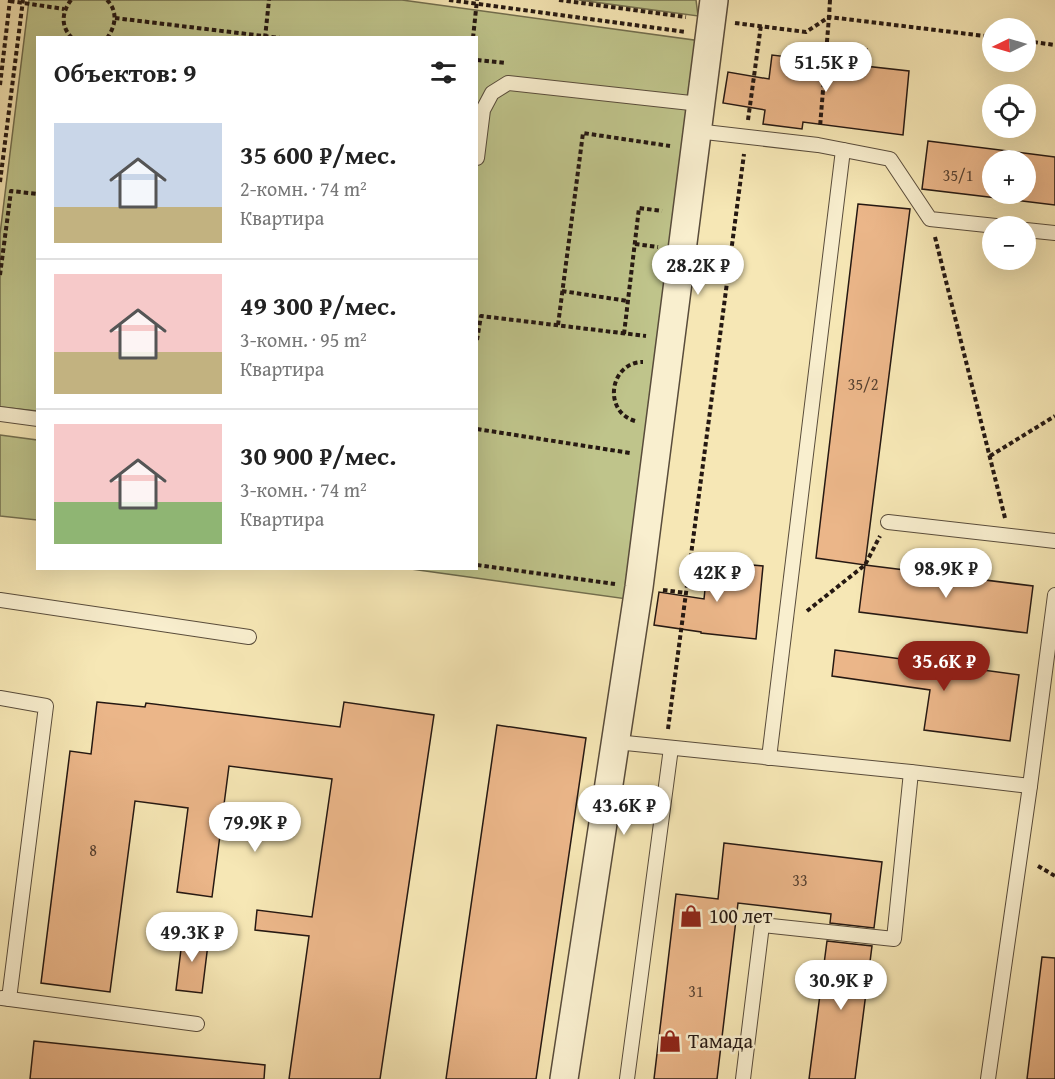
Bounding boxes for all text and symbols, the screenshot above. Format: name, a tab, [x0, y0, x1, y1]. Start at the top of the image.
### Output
north arrow	[982, 18, 1036, 72]
map controls	[982, 18, 1036, 270]
pin: 51.5K ₽	[771, 42, 881, 93]
text: 51.5K ₽	[794, 47, 858, 76]
text: Объектов: 9	[54, 53, 197, 92]
icon: filters	[427, 56, 460, 89]
button: locate	[982, 84, 1036, 138]
text: 35 600 ₽/мес.	[240, 135, 396, 174]
icon: home	[102, 147, 174, 219]
button: +	[982, 150, 1036, 204]
house number: 35/1	[943, 163, 973, 187]
text: 2-комн. · 74 m²	[240, 174, 367, 203]
text: Квартира	[240, 203, 324, 232]
button: −	[982, 216, 1036, 270]
pin: 28.2K ₽	[643, 245, 753, 296]
text: 28.2K ₽	[666, 250, 730, 279]
text: 49 300 ₽/мес.	[240, 286, 396, 325]
icon: home	[102, 298, 174, 370]
text: 3-комн. · 95 m²	[240, 325, 367, 354]
text: Квартира	[240, 354, 324, 383]
house number: 35/2	[848, 372, 878, 396]
text: 30 900 ₽/мес.	[240, 436, 396, 475]
icon: home	[102, 448, 174, 520]
text: 3-комн. · 74 m²	[240, 475, 367, 504]
text: Квартира	[240, 504, 324, 533]
pin: 98.9K ₽	[891, 548, 1001, 599]
pin: 42K ₽	[675, 552, 759, 603]
text: 98.9K ₽	[914, 553, 978, 582]
text: 42K ₽	[693, 557, 741, 586]
pin: 35.6K ₽	[889, 641, 999, 692]
text: 35.6K ₽	[912, 646, 976, 675]
pin: 43.6K ₽	[569, 785, 679, 836]
text: 43.6K ₽	[592, 790, 656, 819]
pin: 79.9K ₽	[200, 802, 310, 853]
text: 79.9K ₽	[223, 807, 287, 836]
house number: 8	[89, 838, 97, 862]
house number: 33	[792, 868, 808, 892]
place label: 100 лет	[709, 901, 773, 930]
shop icon: 100 лет	[678, 903, 704, 929]
pin: 49.3K ₽	[137, 912, 247, 963]
text: 49.3K ₽	[160, 917, 224, 946]
pin: 30.9K ₽	[786, 960, 896, 1011]
text: 30.9K ₽	[809, 965, 873, 994]
house number: 31	[688, 979, 704, 1003]
place label: Тамада	[688, 1026, 753, 1055]
shop icon: Тамада	[657, 1028, 683, 1054]

